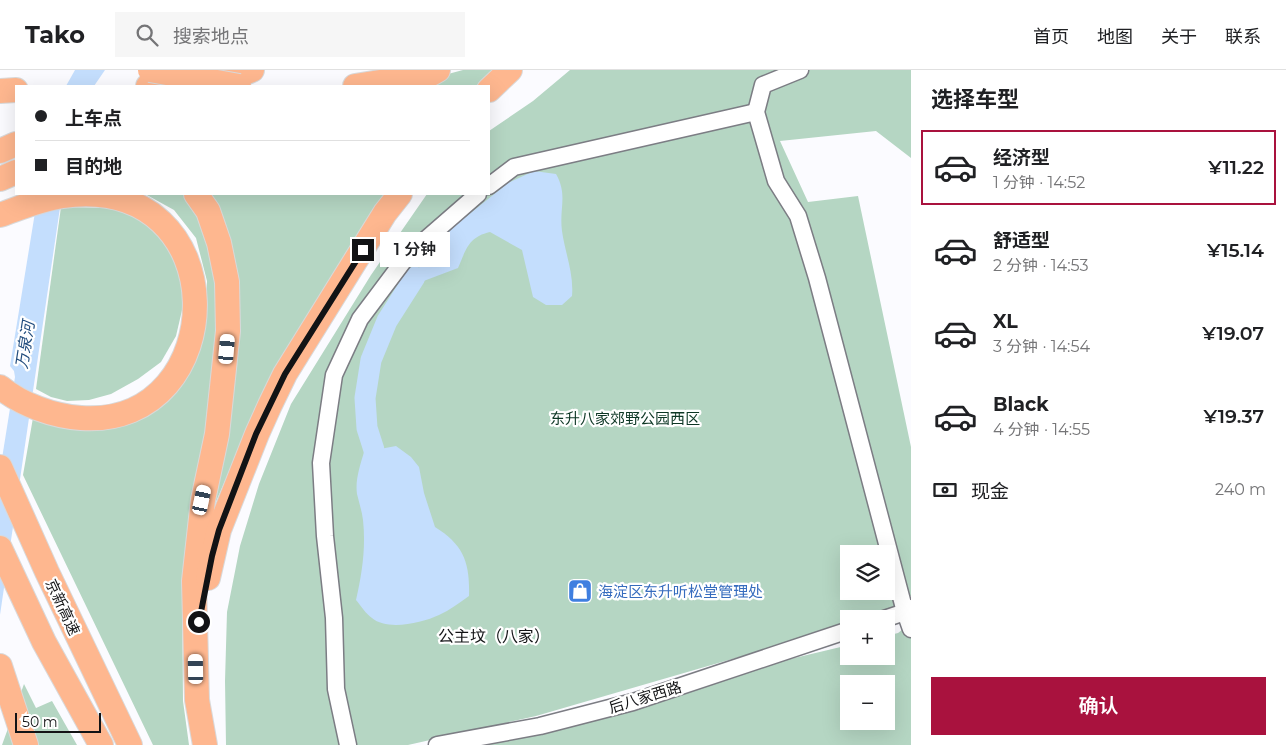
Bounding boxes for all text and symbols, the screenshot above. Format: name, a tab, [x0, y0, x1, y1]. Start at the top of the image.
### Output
search box	[115, 12, 465, 57]
text: Tako	[25, 20, 85, 49]
icon: search	[133, 21, 161, 49]
text: 搜索地点	[173, 25, 249, 48]
text: 首页	[1033, 26, 1069, 48]
text: 地图	[1097, 26, 1133, 48]
text: 关于	[1161, 26, 1197, 48]
text: 联系	[1225, 26, 1261, 48]
text: 选择车型	[931, 86, 1019, 113]
text: 上车点	[65, 107, 122, 130]
icon: car	[933, 145, 978, 190]
text: 经济型	[993, 146, 1050, 169]
text: 目的地	[65, 155, 122, 178]
text: ¥11.22	[1208, 156, 1264, 179]
text: 1 分钟 · 14:52	[993, 173, 1085, 192]
icon: car	[933, 228, 978, 273]
text: 舒适型	[993, 229, 1050, 252]
callout: 1 分钟	[380, 232, 450, 268]
route end	[352, 239, 374, 261]
text: ¥15.14	[1207, 239, 1264, 262]
text: 1 分钟	[394, 240, 436, 259]
text: 2 分钟 · 14:53	[993, 256, 1089, 275]
text: XL	[993, 310, 1018, 333]
icon: car	[933, 311, 978, 356]
water label: 万泉河	[12, 317, 39, 370]
text: ¥19.07	[1202, 322, 1264, 345]
car	[218, 333, 235, 365]
text: 3 分钟 · 14:54	[993, 337, 1090, 356]
text: Black	[993, 393, 1049, 416]
icon: car	[933, 394, 978, 439]
text: ¥19.37	[1204, 405, 1264, 428]
park label: 东升八家郊野公园西区	[550, 409, 700, 428]
text: 4 分钟 · 14:55	[993, 420, 1090, 439]
icon: cash	[931, 476, 959, 504]
text: 现金	[971, 480, 1009, 503]
text: 240 m	[1215, 480, 1266, 499]
car	[191, 484, 212, 516]
map controls	[840, 545, 895, 730]
button: layers	[840, 545, 895, 600]
street label: 京新高速	[42, 576, 84, 638]
shop icon: 海淀区东升听松堂管理处	[567, 578, 593, 604]
place label: 海淀区东升听松堂管理处	[598, 582, 763, 601]
button: +	[840, 610, 895, 665]
route start	[188, 611, 210, 633]
district label: 公主坟（八家）	[438, 627, 550, 646]
car	[188, 654, 203, 684]
button: −	[840, 675, 895, 730]
street label: 后八家西路	[606, 677, 684, 717]
button: 确认	[931, 677, 1266, 735]
scale bar	[15, 710, 101, 733]
text: 50 m	[22, 713, 58, 731]

